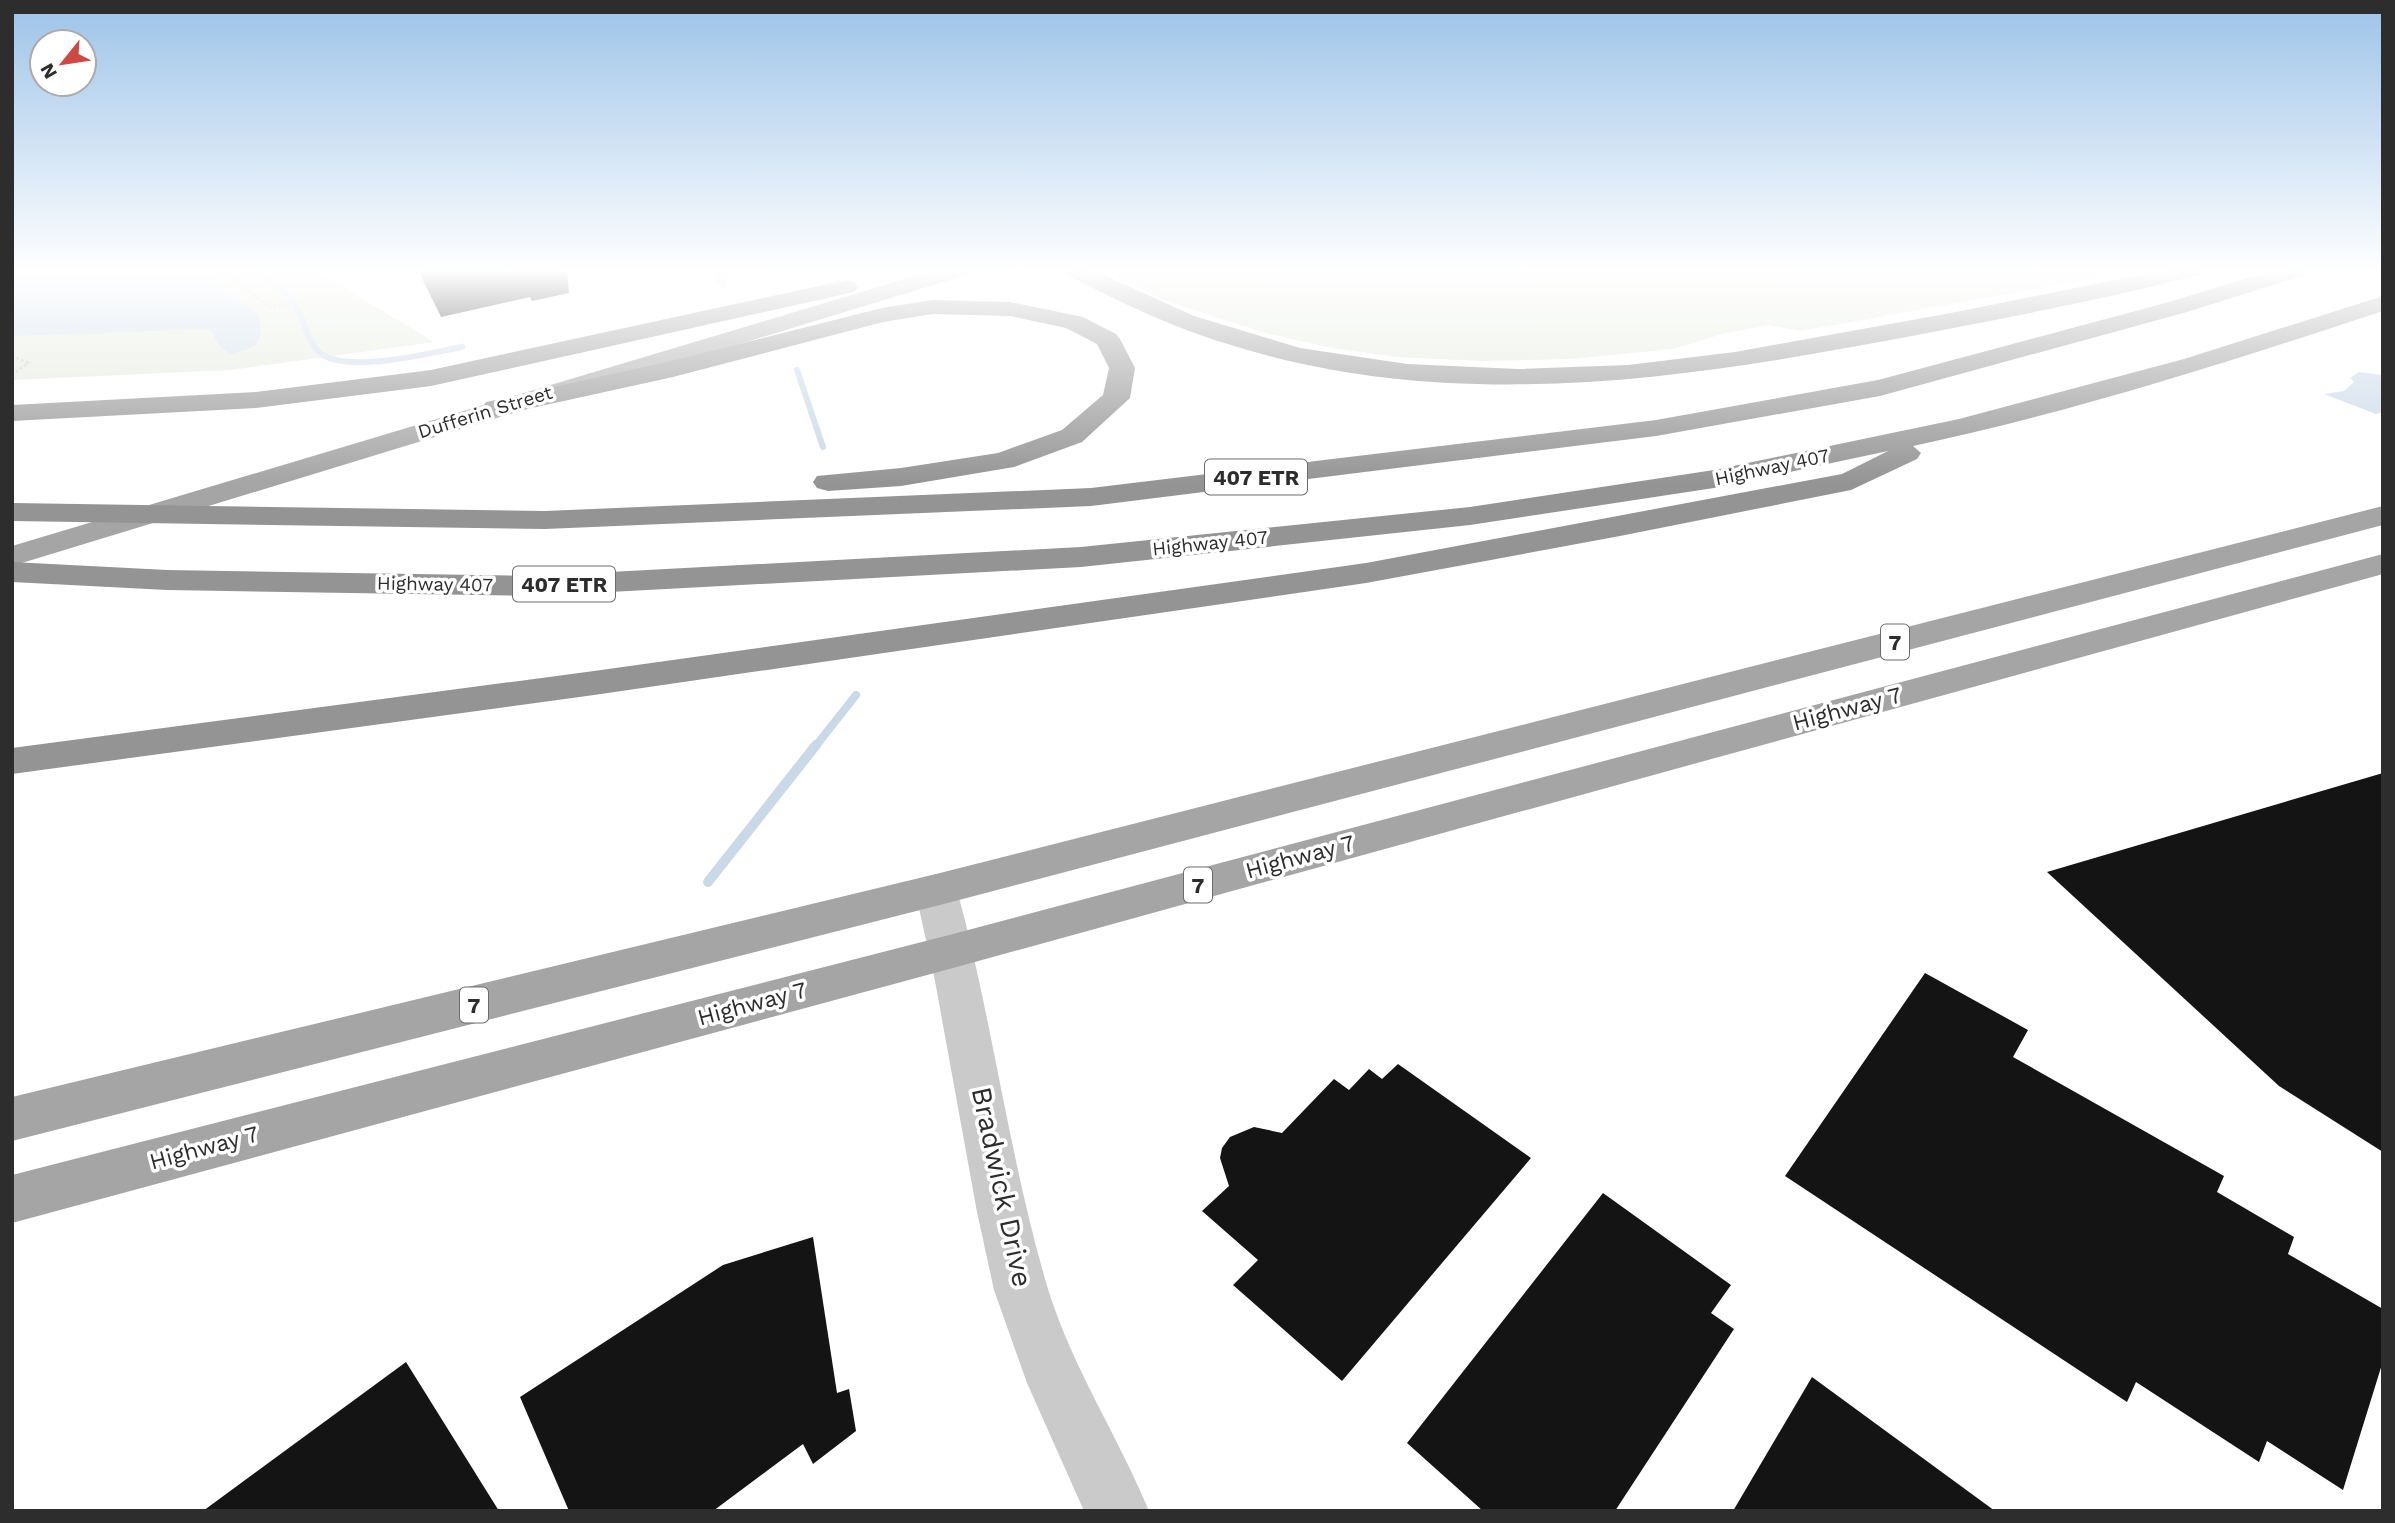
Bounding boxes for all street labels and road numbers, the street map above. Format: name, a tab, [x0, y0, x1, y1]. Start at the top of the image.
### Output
street label: Dufferin Street	[415, 381, 555, 443]
street label: Highway 407	[1713, 444, 1831, 490]
road number: 407 ETR	[1205, 460, 1307, 494]
street label: Highway 407	[1151, 525, 1269, 561]
road number: 407 ETR	[513, 566, 615, 602]
street label: Highway 407	[377, 571, 493, 597]
road number: 7	[1881, 624, 1909, 660]
street label: Highway 7	[1790, 681, 1905, 736]
street label: Highway 7	[1243, 829, 1358, 884]
road number: 7	[1184, 868, 1212, 903]
street label: Highway 7	[695, 976, 810, 1031]
road number: 7	[460, 988, 488, 1023]
street label: Bradwick Drive	[965, 1084, 1039, 1290]
street label: Highway 7	[147, 1120, 262, 1175]

